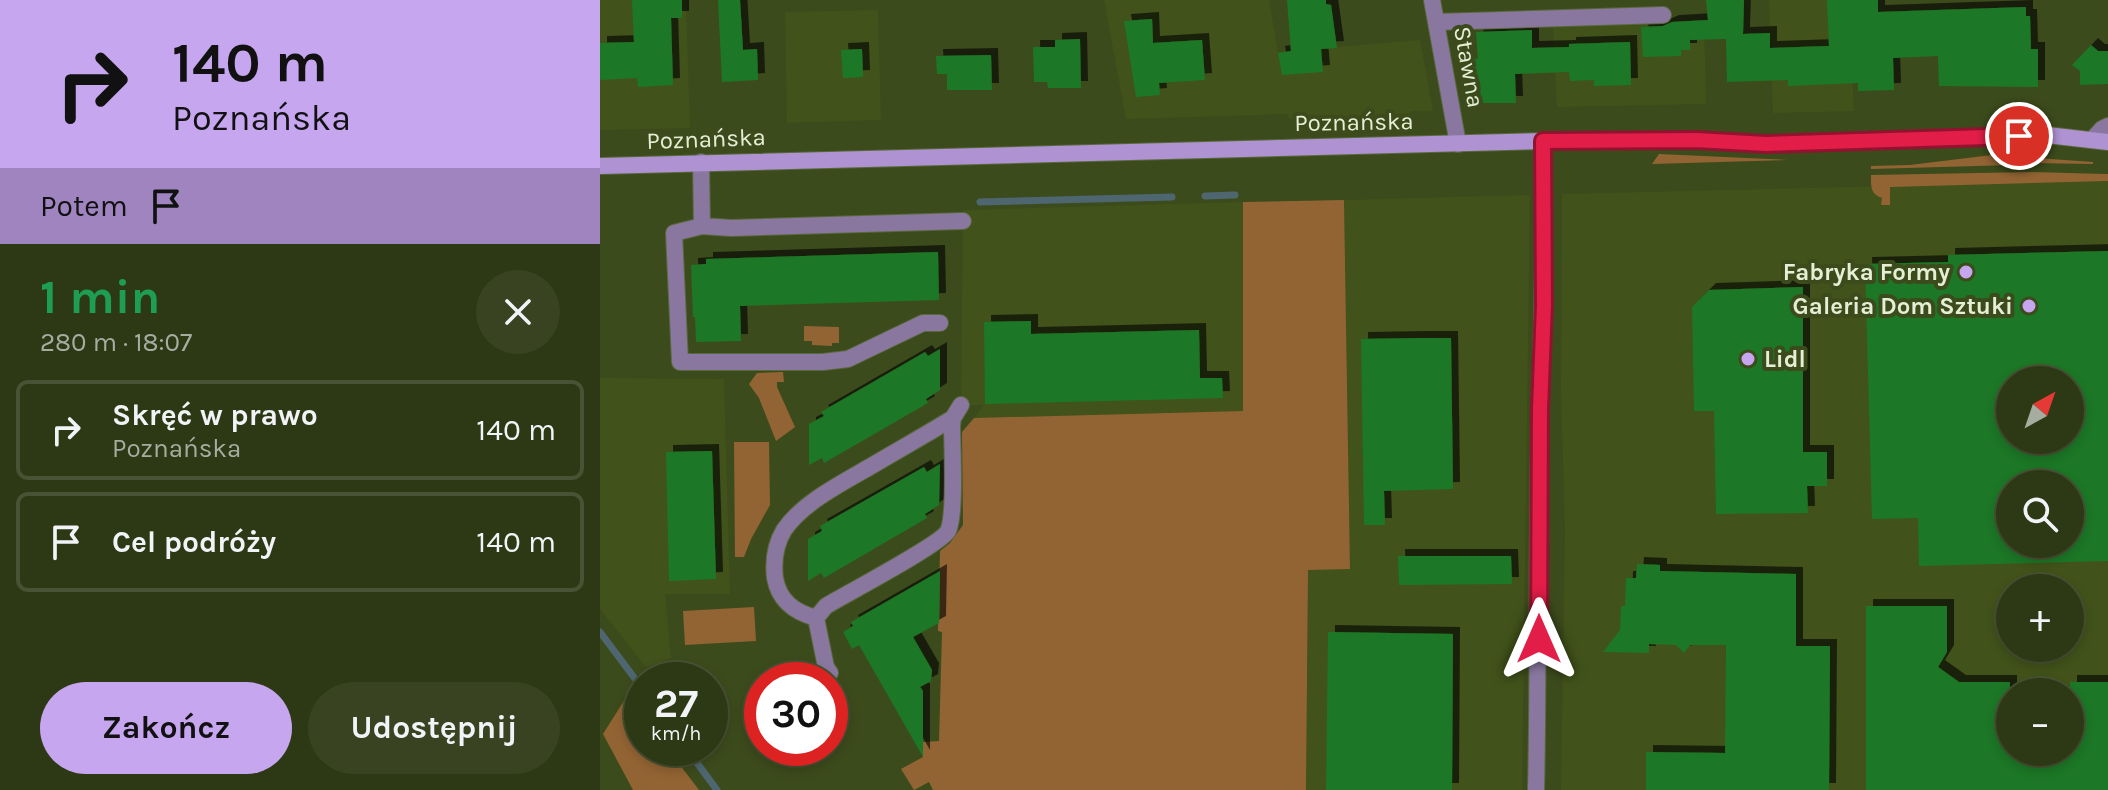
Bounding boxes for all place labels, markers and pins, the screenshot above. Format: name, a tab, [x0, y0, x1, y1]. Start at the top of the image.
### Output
pin	[1985, 102, 2053, 170]
place label: Fabryka Formy	[1783, 258, 1950, 286]
marker: Fabryka Formy	[1957, 263, 1975, 281]
place label: Galeria Dom Sztuki	[1793, 292, 2013, 320]
marker: Galeria Dom Sztuki	[2020, 297, 2038, 315]
place label: Lidl	[1764, 345, 1806, 373]
marker: Lidl	[1739, 350, 1757, 368]

